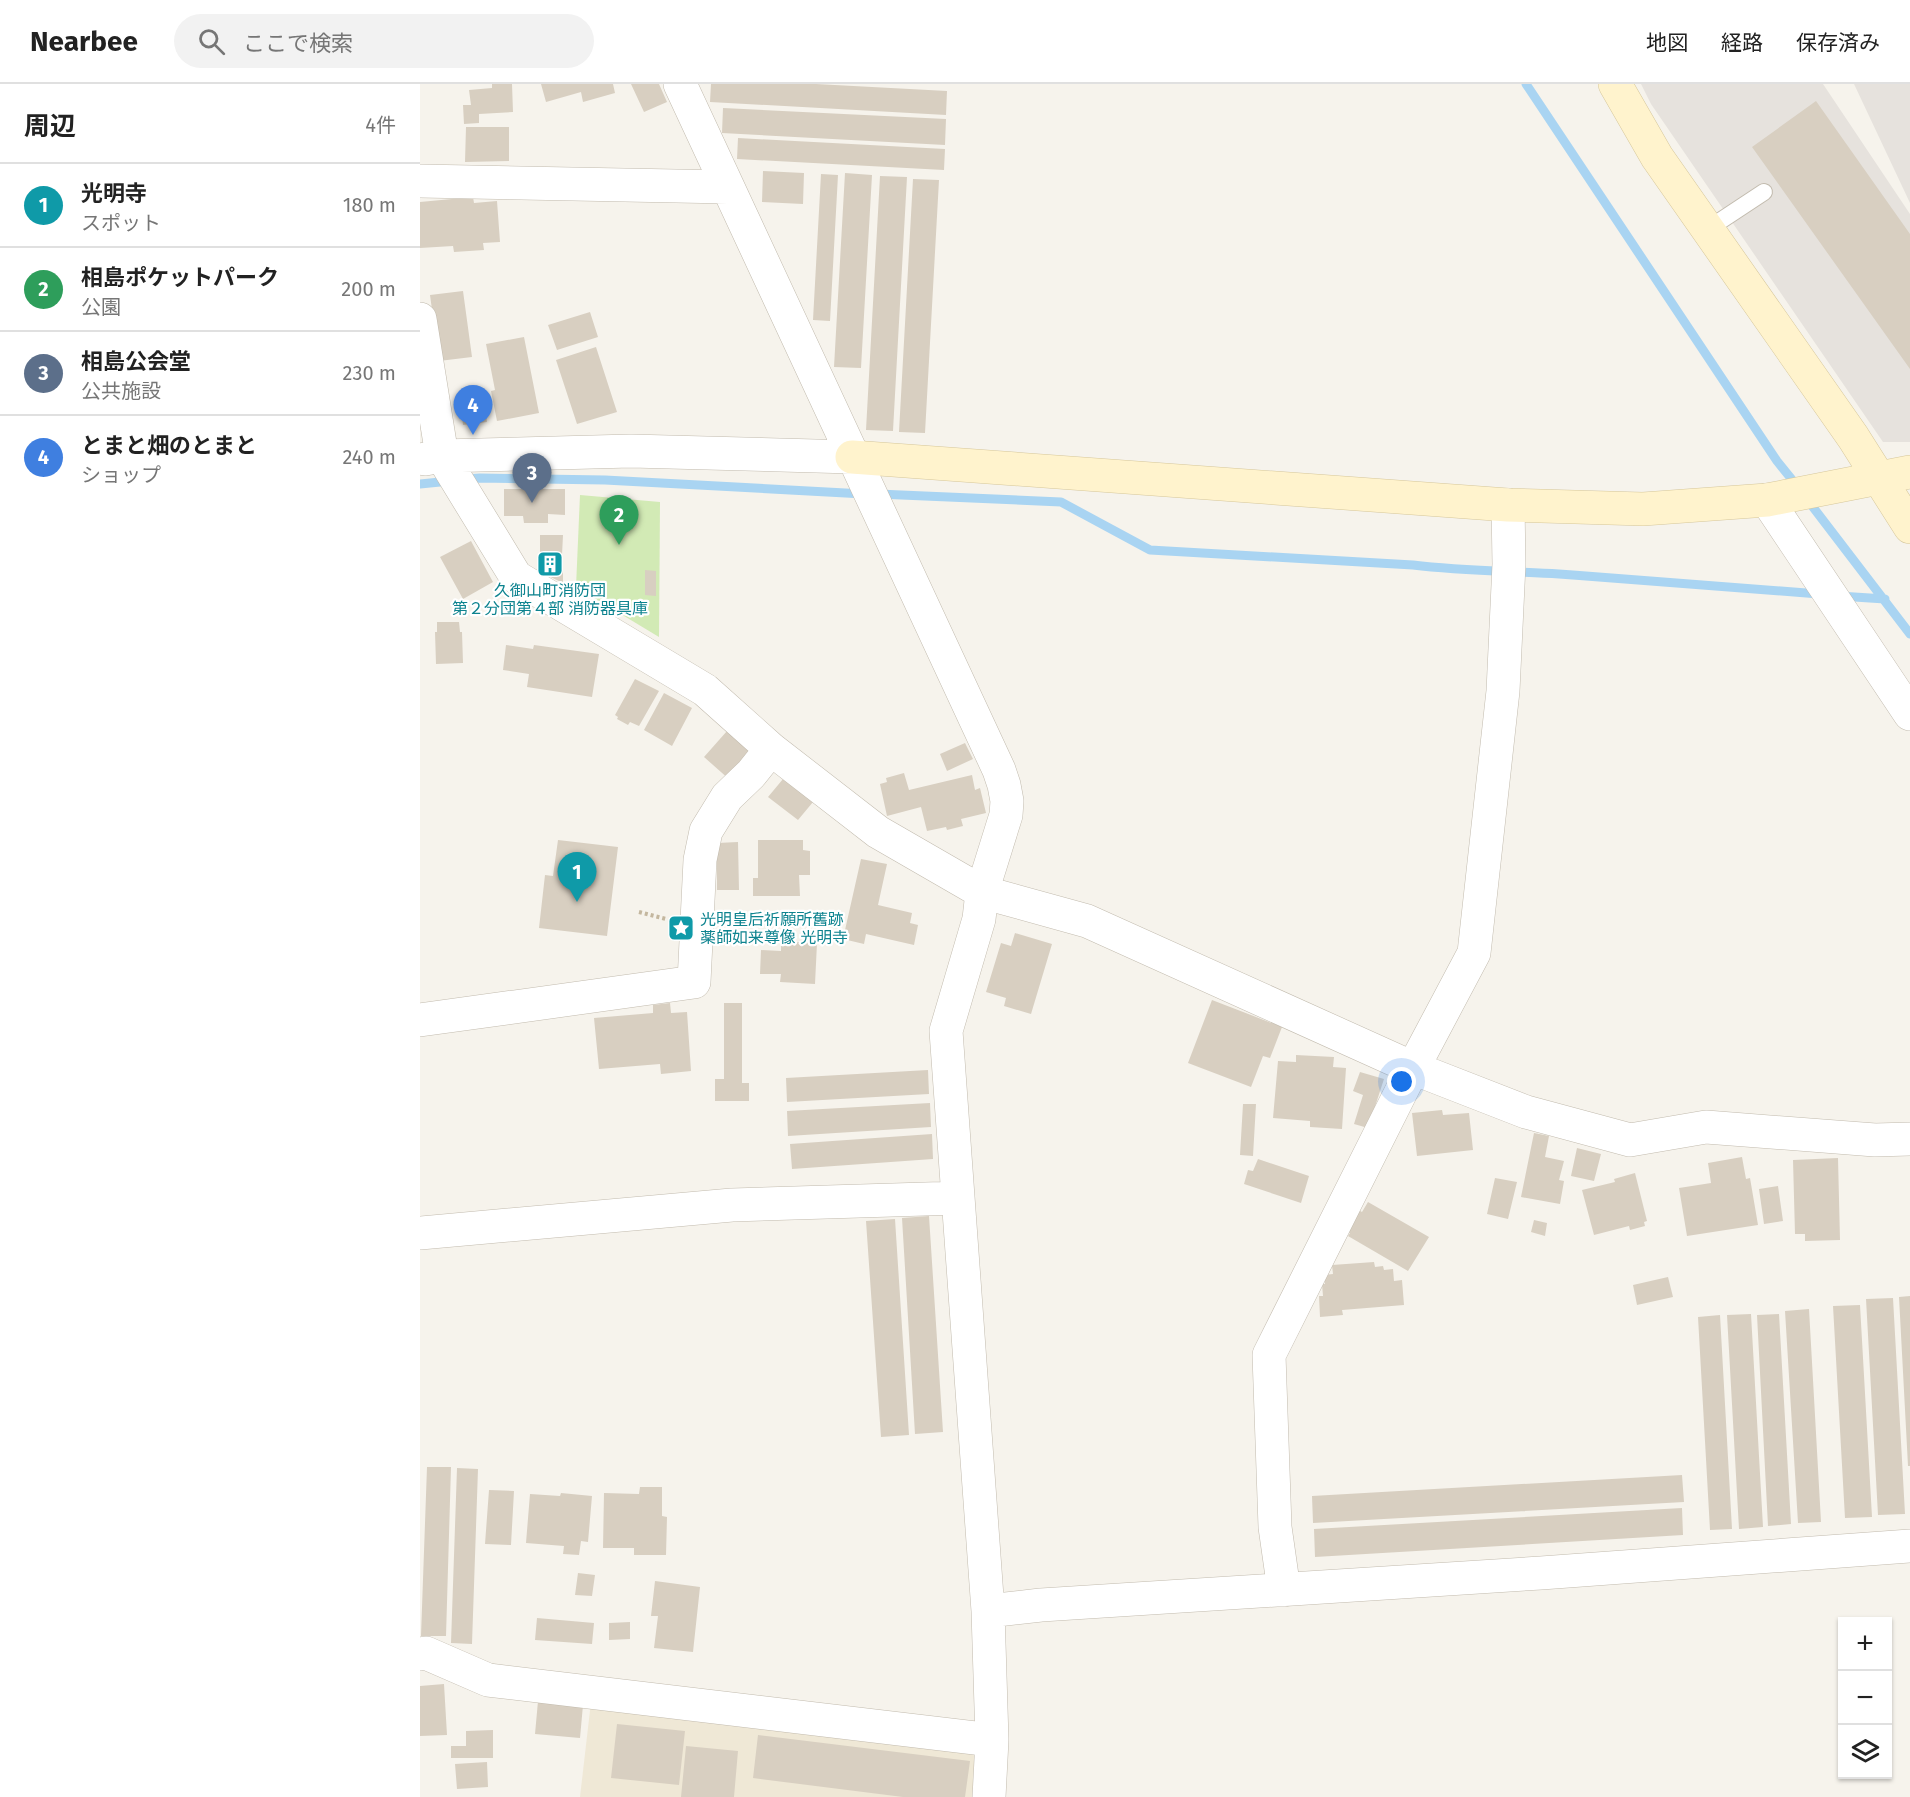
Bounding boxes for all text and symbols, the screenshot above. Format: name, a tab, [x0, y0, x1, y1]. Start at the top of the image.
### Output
search box	[174, 14, 594, 68]
text: Nearbee	[30, 25, 138, 58]
icon: search	[195, 25, 228, 58]
text: ここで検索	[243, 30, 353, 57]
text: 地図	[1646, 30, 1688, 56]
text: 経路	[1721, 30, 1763, 56]
text: 保存済み	[1796, 30, 1880, 56]
text: 周辺	[24, 111, 76, 142]
text: 4件	[365, 113, 396, 137]
text: 光明寺	[81, 180, 147, 207]
text: 1	[39, 193, 48, 217]
text: 180 m	[343, 193, 396, 217]
text: スポット	[81, 211, 161, 235]
text: 相島ポケットパーク	[81, 264, 279, 291]
text: 2	[38, 277, 49, 301]
text: 200 m	[341, 277, 396, 301]
text: 公園	[81, 295, 121, 319]
text: 相島公会堂	[81, 348, 191, 375]
text: 3	[38, 361, 49, 385]
text: 230 m	[343, 361, 396, 385]
text: 公共施設	[81, 379, 161, 403]
pin: 4	[454, 386, 492, 435]
text: とまと畑のとまと	[81, 432, 257, 459]
text: 4	[38, 445, 49, 469]
text: 240 m	[342, 445, 396, 469]
pin: 3	[512, 454, 552, 503]
text: ショップ	[81, 463, 161, 487]
pin: 2	[600, 496, 638, 545]
building icon: 久御山町消防団 第２分団第４部 消防器具庫	[535, 549, 565, 579]
place label: 久御山町消防団 第２分団第４部 消防器具庫	[452, 581, 648, 618]
pin: 1	[558, 852, 596, 902]
place label: 光明皇后祈願所舊跡 薬師如来尊像 光明寺	[700, 910, 848, 947]
place icon: 光明皇后祈願所舊跡 薬師如来尊像 光明寺	[666, 913, 696, 943]
your location	[1387, 1067, 1416, 1096]
map controls	[1838, 1617, 1892, 1779]
button: +	[1838, 1617, 1892, 1671]
button: −	[1838, 1671, 1892, 1725]
button: layers	[1838, 1725, 1892, 1779]

